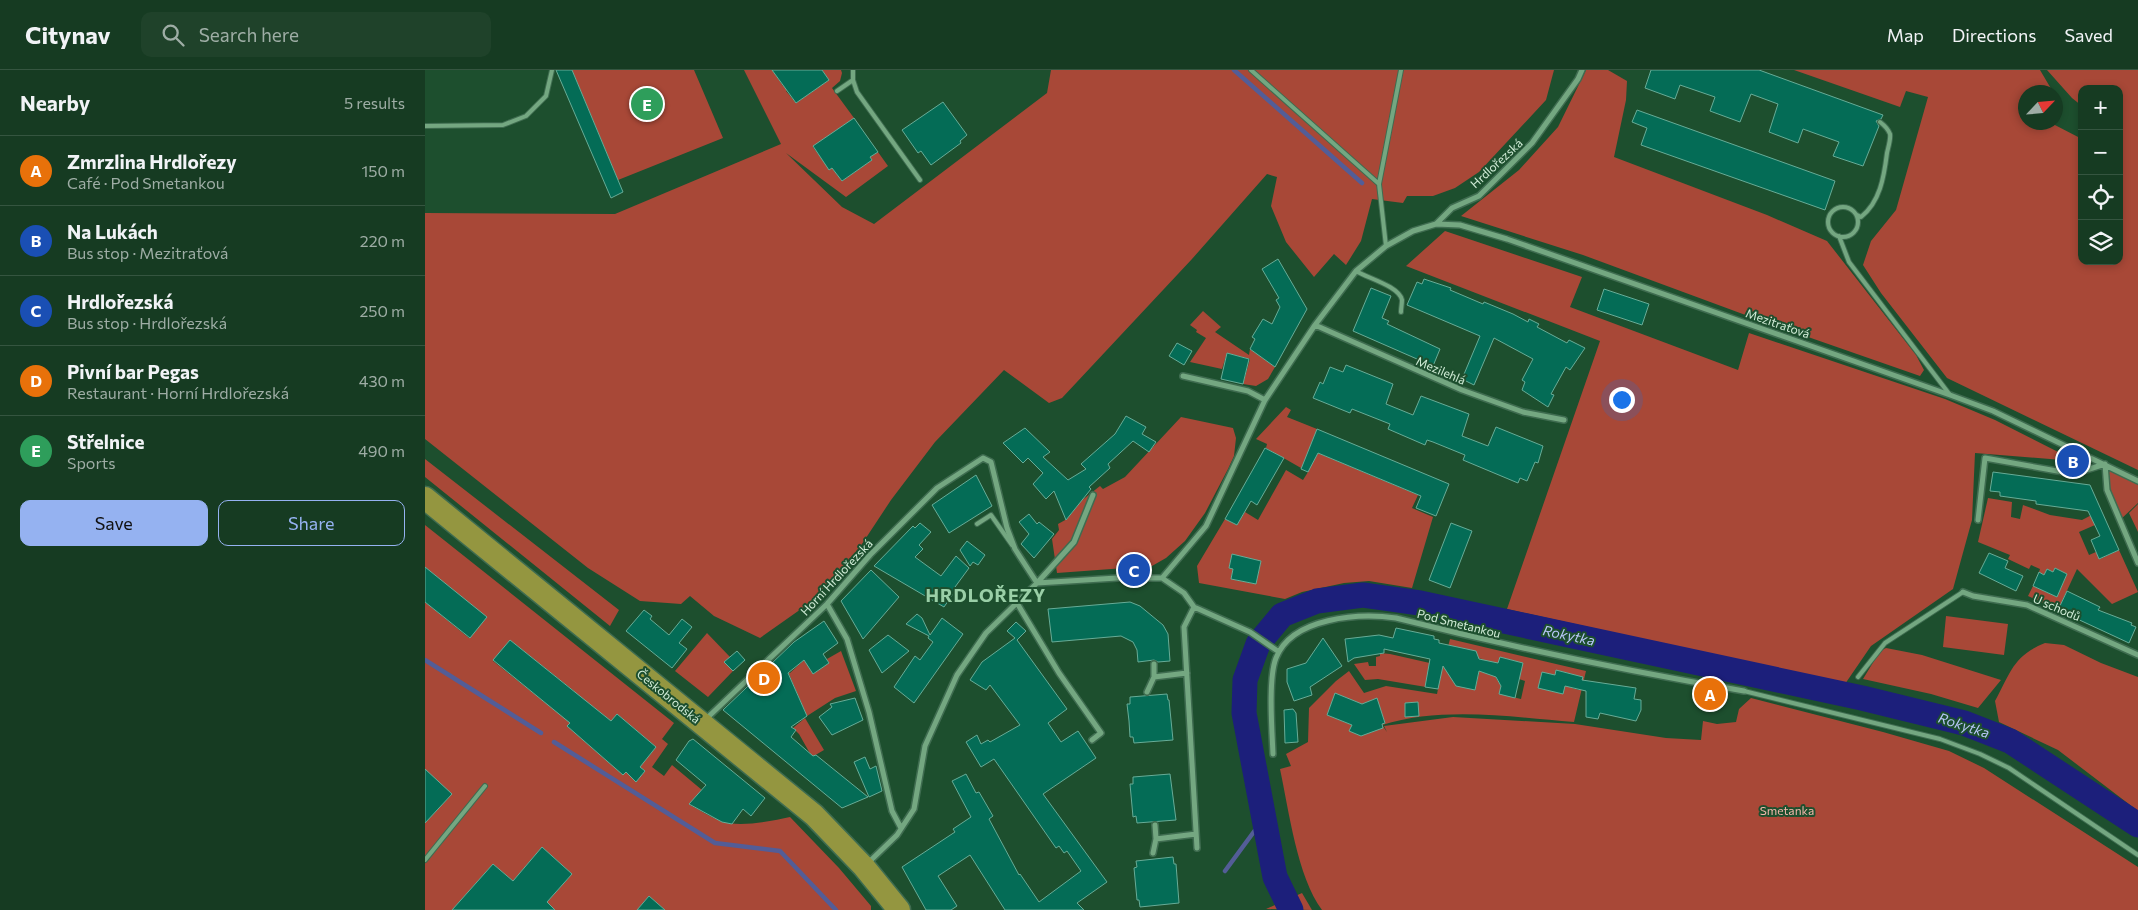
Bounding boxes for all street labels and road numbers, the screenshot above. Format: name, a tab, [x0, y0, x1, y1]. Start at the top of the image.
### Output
street label: Hrdlořezská	[1467, 135, 1525, 191]
street label: Mezitraťová	[1744, 306, 1812, 340]
street label: Mezilehlá	[1414, 353, 1468, 387]
street label: Horní Hrdlořezská	[797, 536, 875, 618]
street label: U schodů	[2031, 591, 2083, 623]
street label: Pod Smetankou	[1416, 606, 1502, 640]
street label: Českobrodská	[635, 666, 703, 726]

